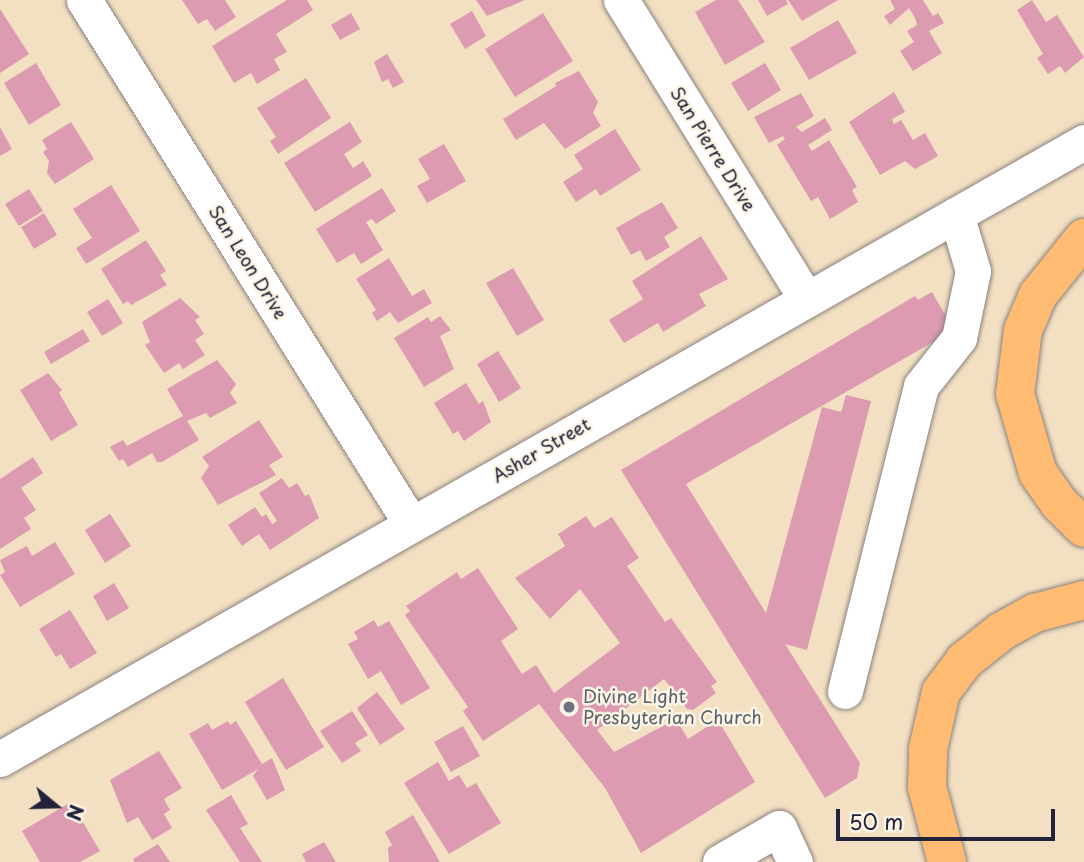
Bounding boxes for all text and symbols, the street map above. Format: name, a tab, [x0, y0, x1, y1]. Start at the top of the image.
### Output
street label: San Pierre Drive	[666, 83, 760, 215]
street label: San Leon Drive	[204, 201, 292, 323]
street label: Asher Street	[488, 413, 594, 487]
place label: Divine Light Presbyterian Church	[583, 686, 761, 728]
marker: Divine Light Presbyterian Church	[561, 699, 577, 715]
north arrow	[21, 771, 91, 841]
scale bar	[839, 796, 1058, 840]
text: N	[60, 801, 92, 825]
text: 50 m	[849, 805, 903, 837]

